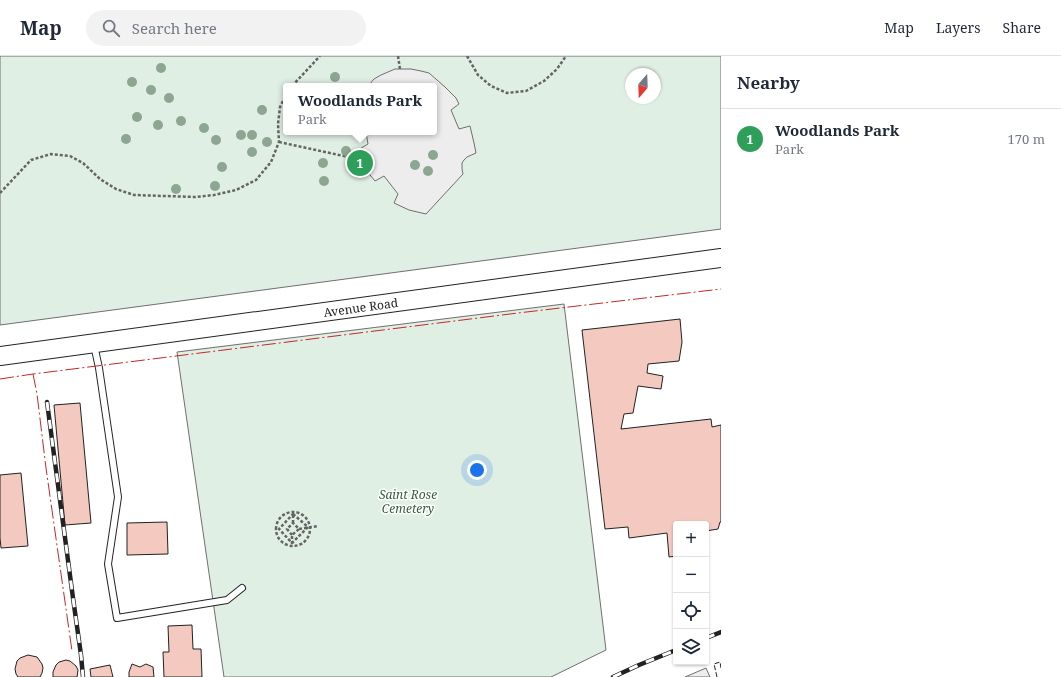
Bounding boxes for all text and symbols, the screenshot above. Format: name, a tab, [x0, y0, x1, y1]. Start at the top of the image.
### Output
search box	[86, 10, 366, 46]
text: Map	[20, 15, 62, 41]
icon: search	[100, 17, 122, 39]
text: Search here	[132, 18, 217, 38]
text: Map	[884, 18, 914, 37]
text: Layers	[936, 18, 981, 37]
text: Share	[1003, 18, 1041, 37]
north arrow	[625, 68, 661, 104]
text: Nearby	[737, 71, 800, 94]
popup	[283, 83, 437, 135]
text: Woodlands Park	[298, 90, 422, 110]
text: Park	[298, 110, 327, 128]
text: Woodlands Park	[775, 120, 899, 140]
text: 1	[746, 130, 754, 148]
text: 170 m	[1008, 130, 1045, 148]
text: Park	[775, 140, 804, 158]
pin: 1	[347, 148, 373, 178]
street label: Avenue Road	[322, 293, 400, 320]
your location	[467, 460, 487, 480]
park label: Saint Rose Cemetery	[379, 486, 437, 517]
map controls	[673, 521, 709, 665]
button: +	[673, 521, 709, 557]
button: −	[673, 557, 709, 593]
button: locate	[673, 593, 709, 629]
button: layers	[673, 629, 709, 665]

